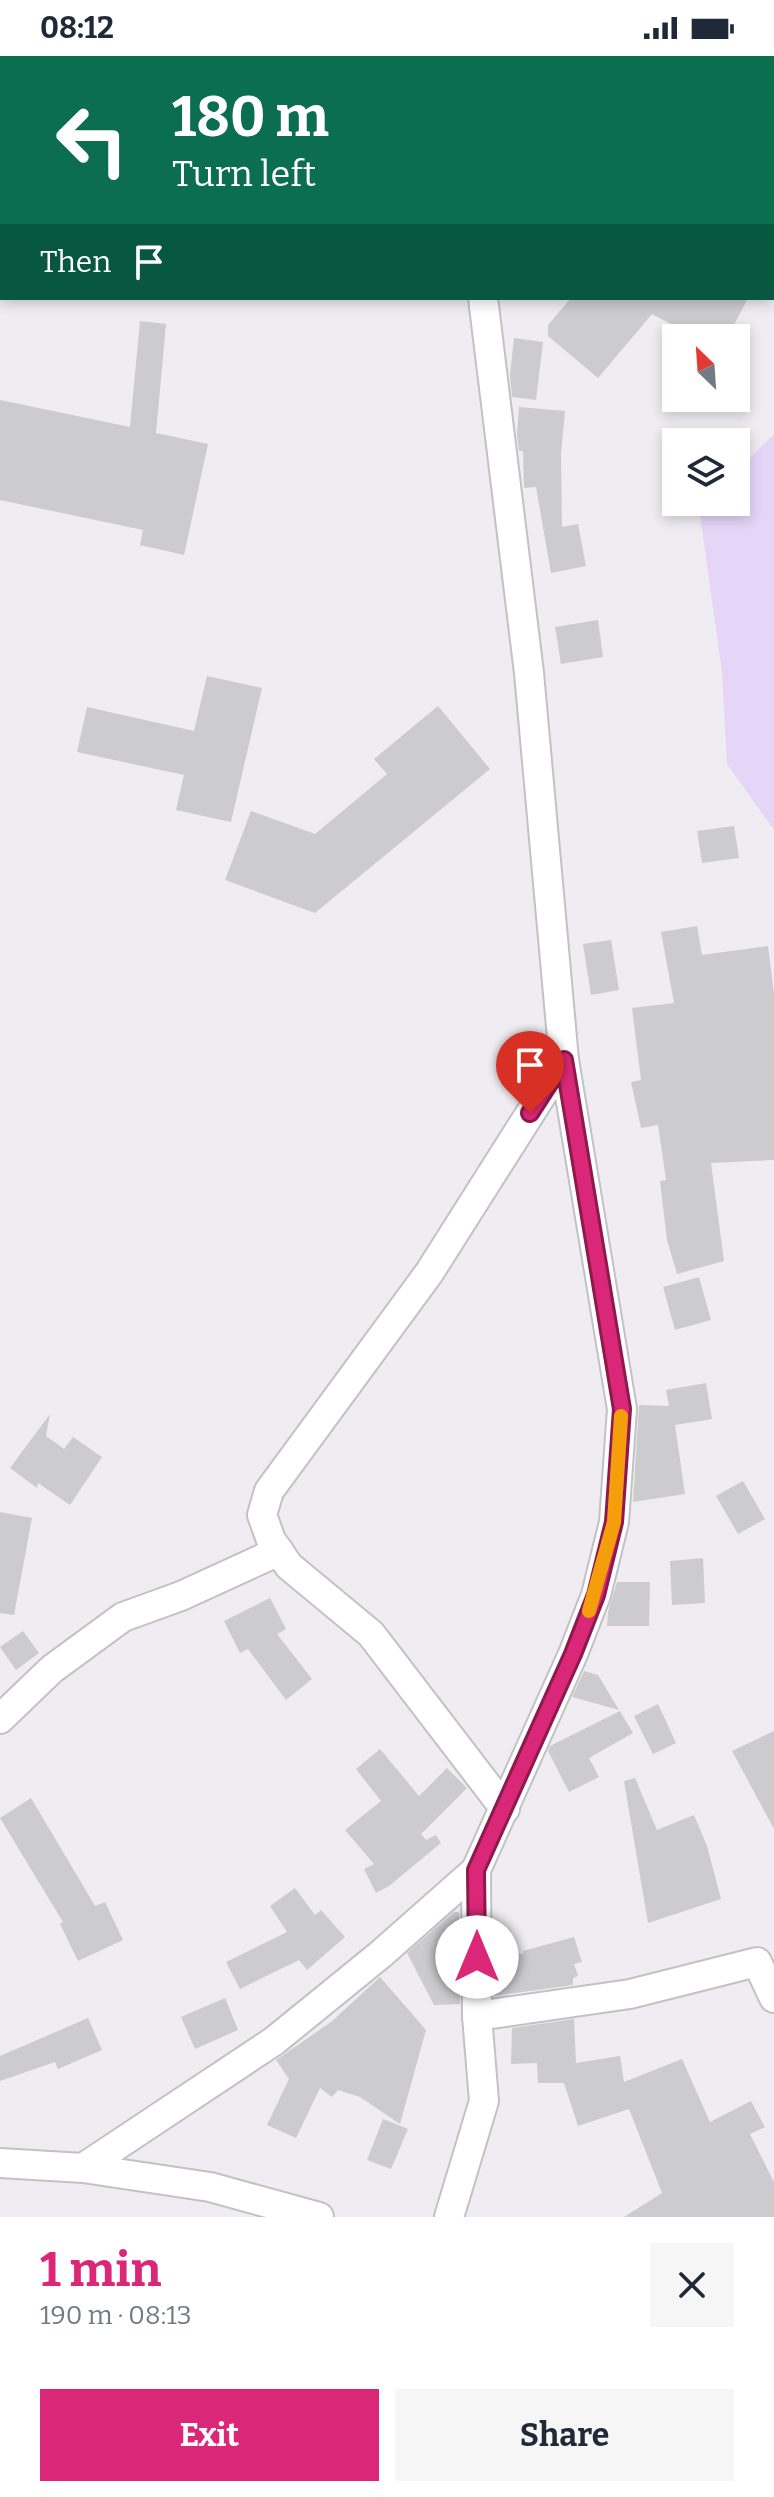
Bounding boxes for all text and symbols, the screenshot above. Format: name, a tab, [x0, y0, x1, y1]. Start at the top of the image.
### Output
text: 08:12	[40, 10, 114, 46]
text: 180 m	[172, 84, 329, 151]
icon: left	[40, 88, 144, 192]
text: Turn left	[172, 152, 316, 196]
icon: arrive	[127, 240, 171, 284]
text: Then	[40, 244, 111, 280]
north arrow	[662, 324, 750, 412]
map controls	[662, 324, 750, 516]
button: layers	[662, 428, 750, 516]
pin	[496, 1031, 564, 1113]
icon: arrive	[508, 1043, 552, 1087]
position arrow	[435, 1915, 519, 1999]
text: 1 min	[40, 2241, 161, 2299]
button: close	[650, 2243, 734, 2327]
text: 190 m · 08:13	[40, 2300, 192, 2331]
button: Exit	[40, 2389, 379, 2481]
button: Share	[395, 2389, 734, 2481]

